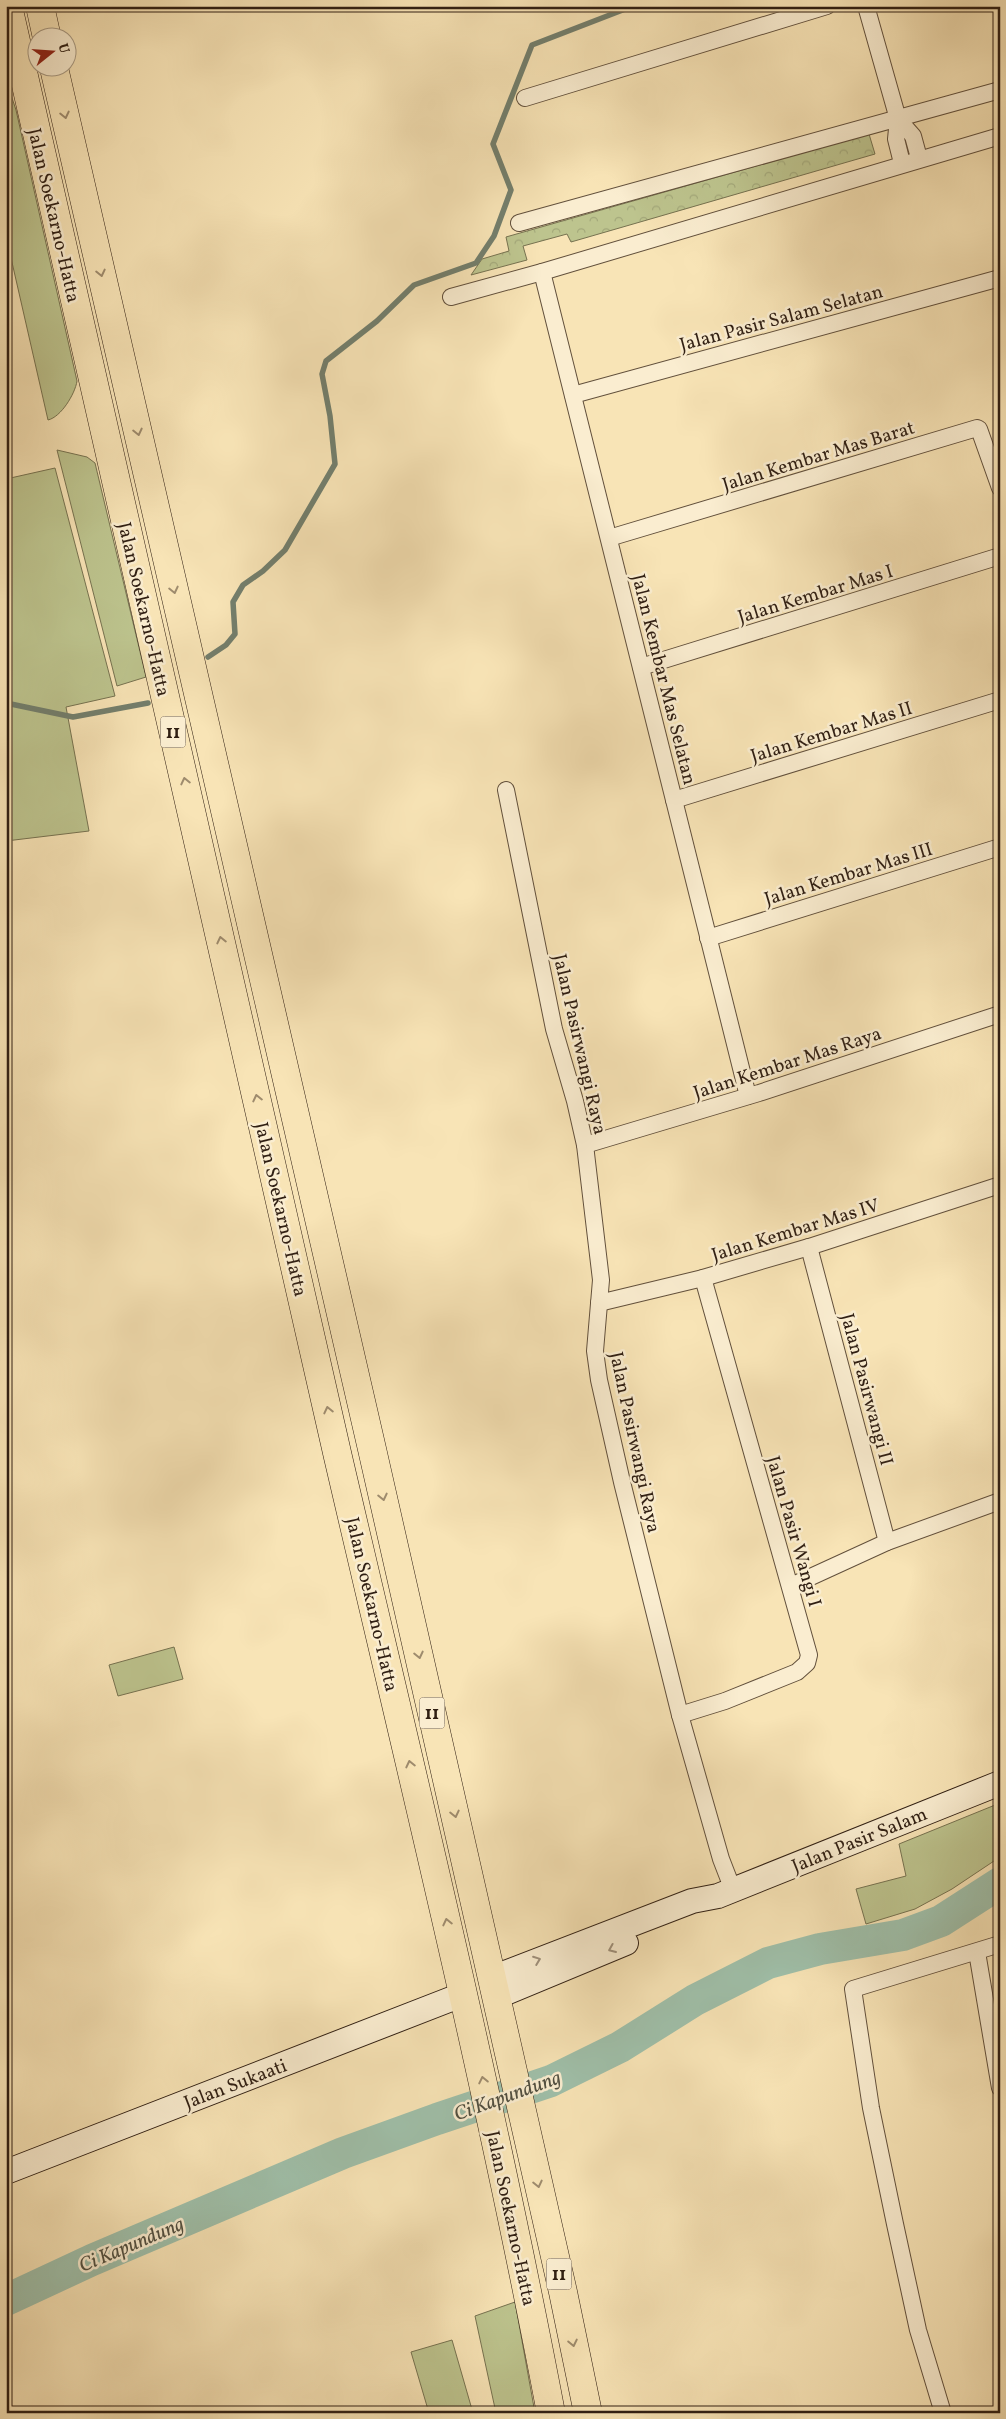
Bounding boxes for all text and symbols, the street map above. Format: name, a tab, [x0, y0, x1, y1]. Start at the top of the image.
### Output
north arrow	[28, 28, 78, 78]
text: U	[53, 41, 74, 56]
one-way arrow	[59, 111, 70, 119]
street label: Jalan Soekarno-Hatta	[20, 126, 86, 305]
one-way arrow	[95, 269, 106, 278]
street label: Jalan Pasir Salam Selatan	[677, 279, 886, 359]
street label: Jalan Kembar Mas Barat	[719, 415, 918, 499]
one-way arrow	[132, 427, 143, 436]
street label: Jalan Soekarno-Hatta	[110, 520, 176, 699]
street label: Jalan Kembar Mas I	[735, 559, 897, 631]
street label: Jalan Kembar Mas Selatan	[624, 571, 702, 788]
one-way arrow	[168, 586, 179, 595]
street label: Jalan Kembar Mas II	[747, 696, 916, 770]
road number: 11	[160, 716, 186, 748]
one-way arrow	[180, 777, 191, 786]
street label: Jalan Kembar Mas III	[761, 837, 936, 913]
one-way arrow	[216, 935, 227, 944]
street label: Jalan Pasirwangi Raya	[546, 952, 612, 1137]
street label: Jalan Kembar Mas Raya	[690, 1021, 885, 1107]
one-way arrow	[252, 1094, 263, 1103]
street label: Jalan Soekarno-Hatta	[247, 1120, 313, 1299]
street label: Jalan Kembar Mas IV	[708, 1193, 883, 1269]
street label: Jalan Pasirwangi II	[833, 1311, 899, 1468]
street label: Jalan Pasirwangi Raya	[602, 1349, 666, 1535]
one-way arrow	[323, 1406, 334, 1415]
street label: Jalan Pasir Wangi I	[759, 1453, 827, 1610]
one-way arrow	[377, 1492, 388, 1501]
street label: Jalan Soekarno-Hatta	[338, 1515, 404, 1694]
one-way arrow	[413, 1651, 424, 1660]
road number: 11	[420, 1698, 444, 1729]
one-way arrow	[405, 1760, 416, 1769]
street label: Jalan Pasir Salam	[788, 1802, 932, 1880]
one-way arrow	[449, 1809, 460, 1818]
one-way arrow	[442, 1918, 453, 1927]
one-way arrow	[608, 1942, 617, 1953]
one-way arrow	[532, 1956, 541, 1966]
street label: Jalan Sukaati	[180, 2053, 291, 2116]
water label: Ci Kapundung	[450, 2065, 565, 2129]
one-way arrow	[478, 2076, 489, 2084]
street label: Jalan Soekarno-Hatta	[479, 2128, 541, 2308]
one-way arrow	[533, 2179, 543, 2188]
water label: Ci Kapundung	[75, 2211, 189, 2281]
road number: 11	[546, 2258, 572, 2290]
one-way arrow	[568, 2338, 578, 2347]

